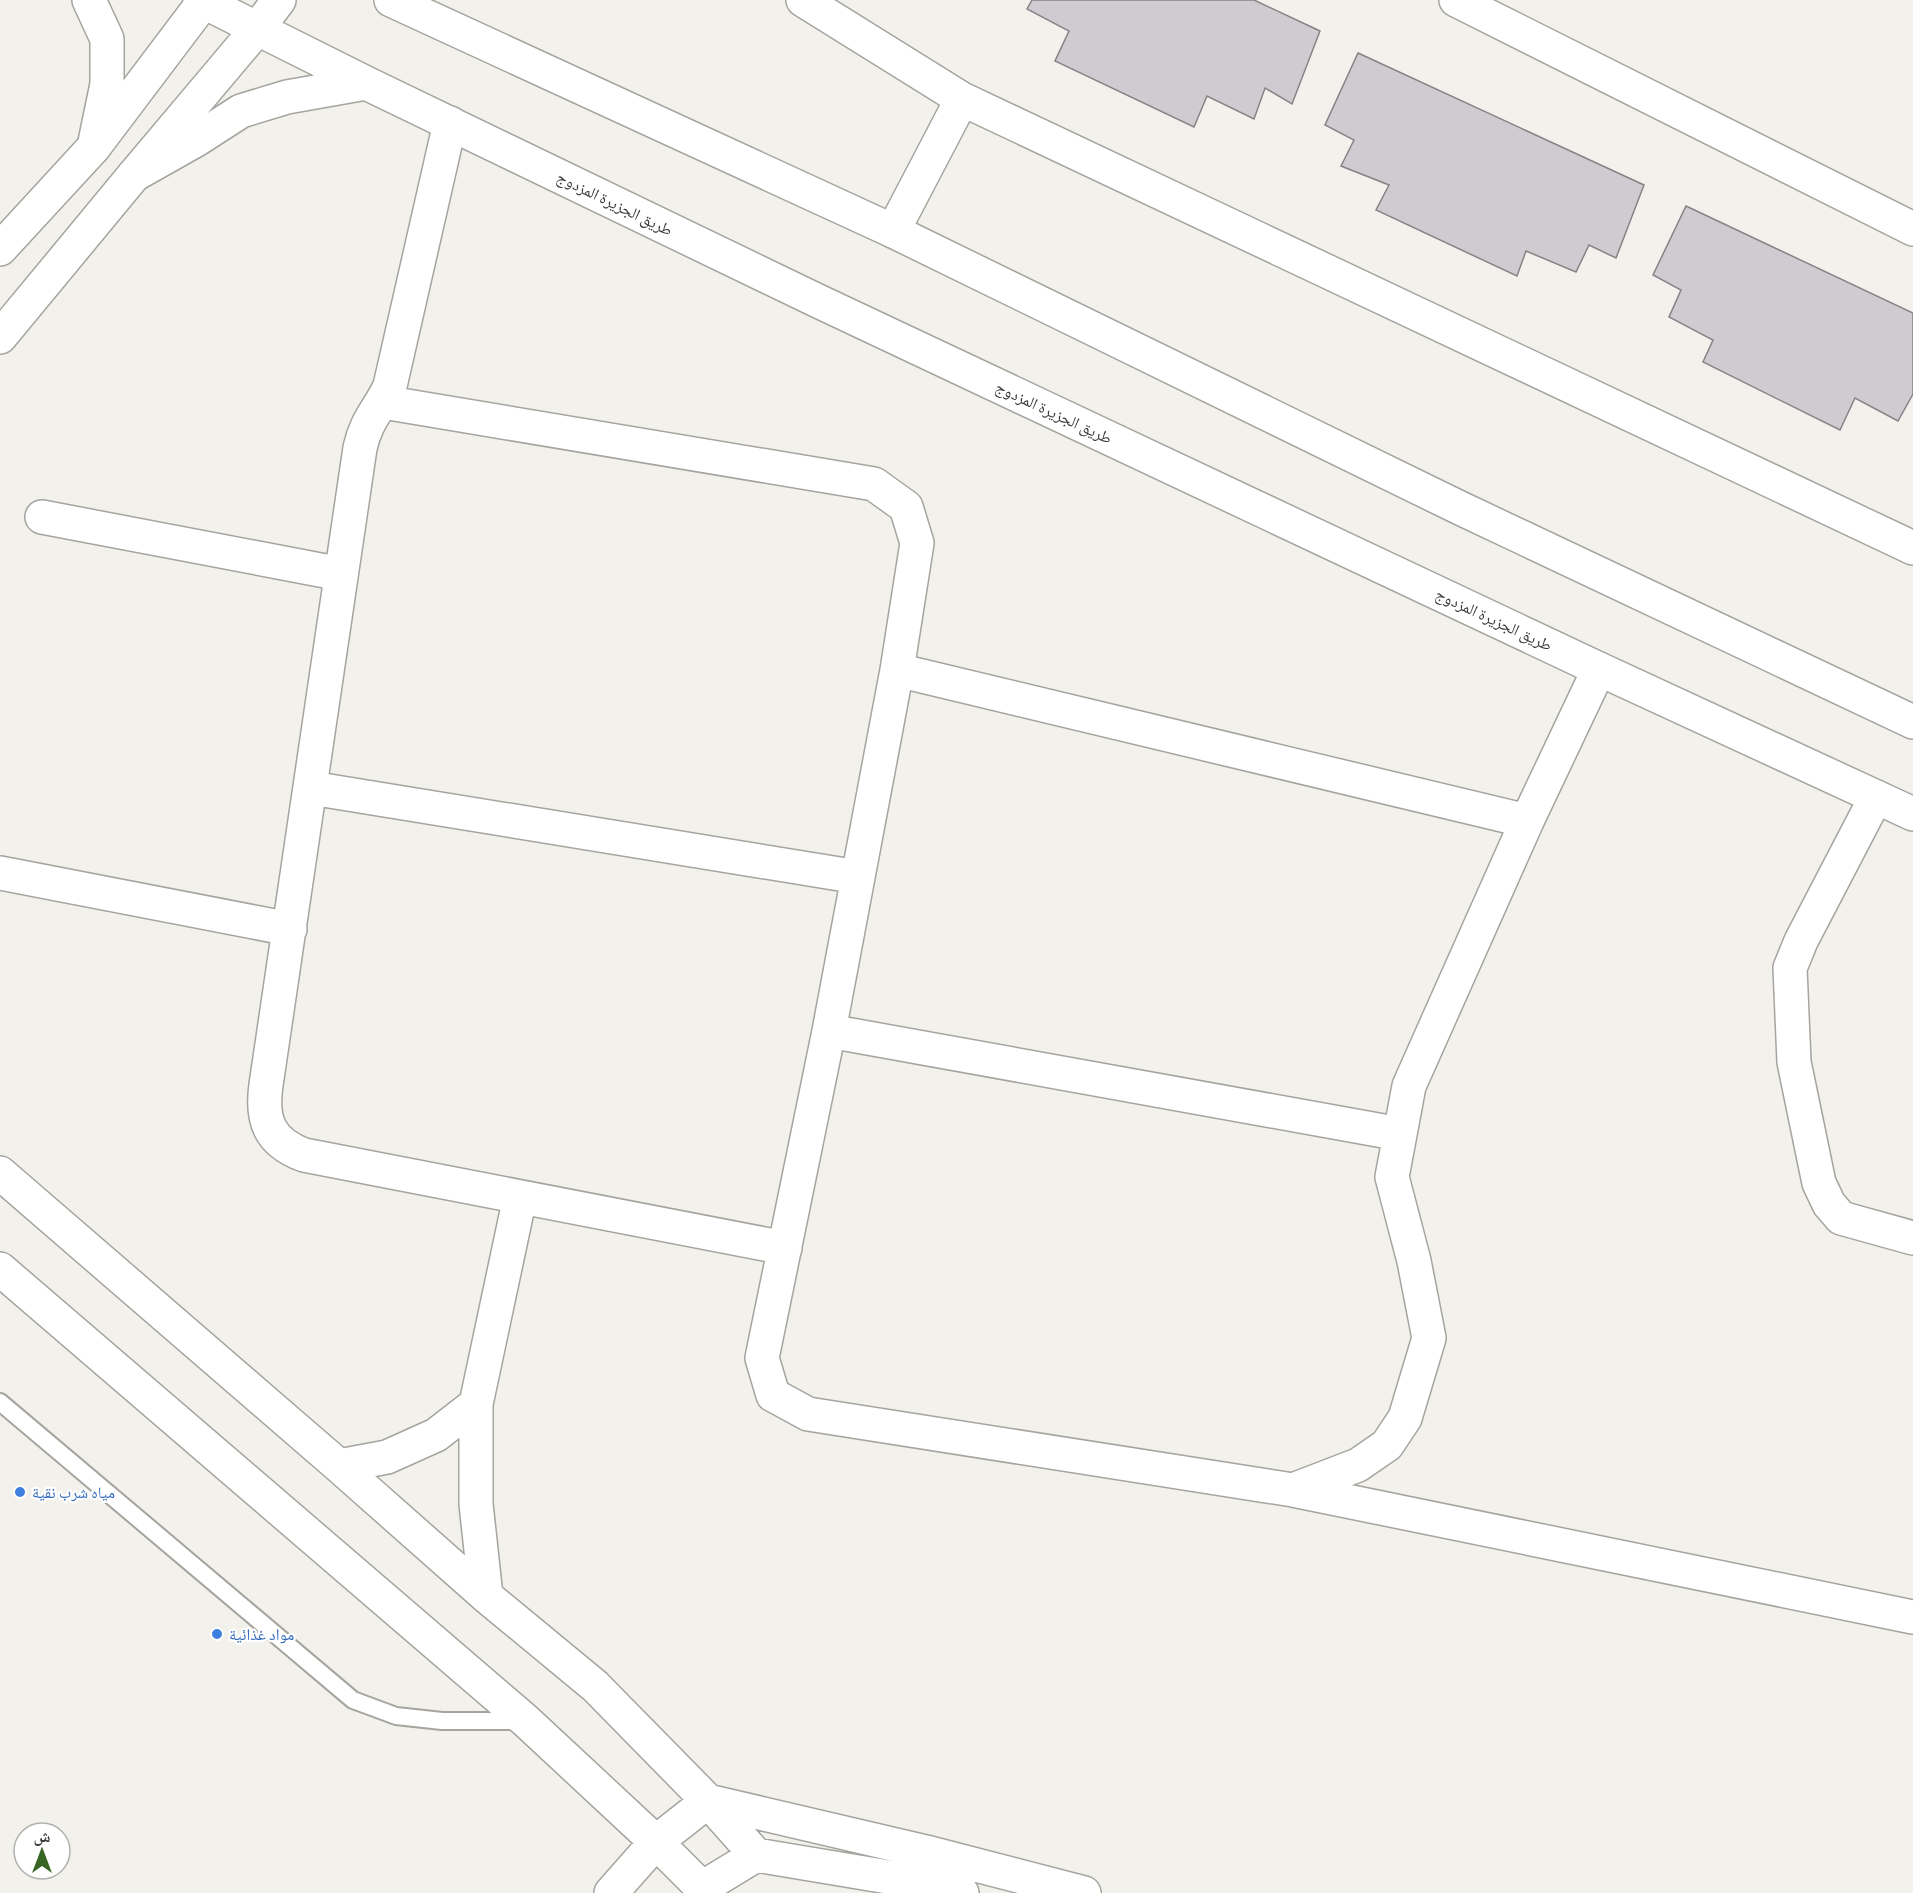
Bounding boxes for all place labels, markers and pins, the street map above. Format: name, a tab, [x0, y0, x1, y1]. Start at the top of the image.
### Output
place label: مياه شرب نقية	[32, 1482, 115, 1504]
marker: مياه شرب نقية	[13, 1485, 27, 1499]
place label: مواد غذائية	[229, 1624, 294, 1646]
marker: مواد غذائية	[210, 1627, 224, 1641]

